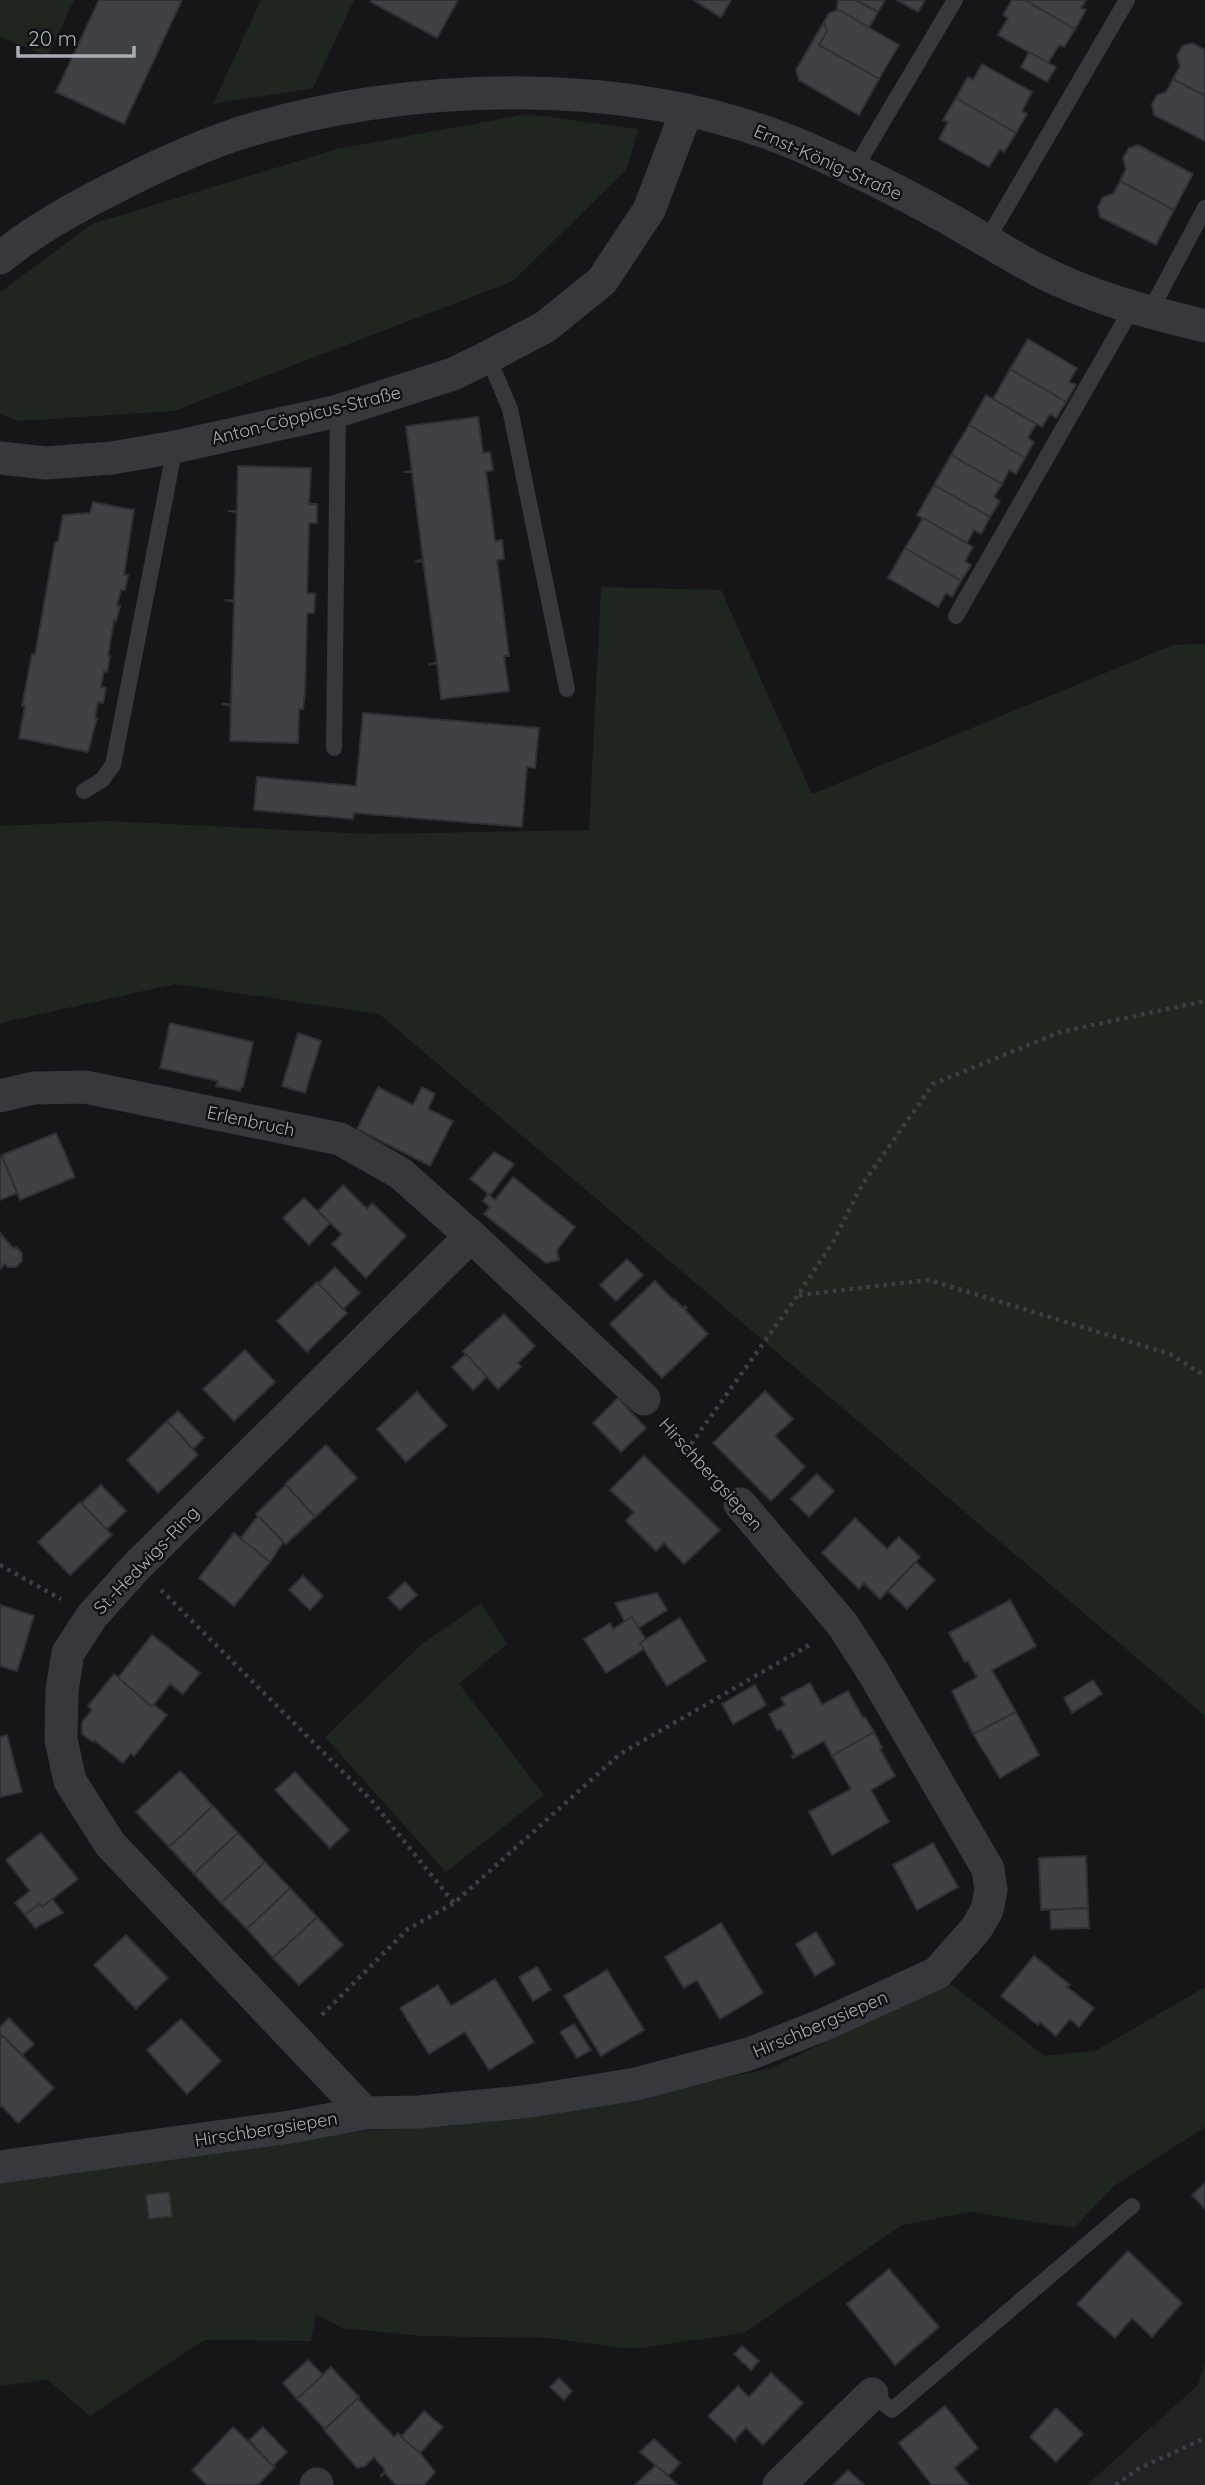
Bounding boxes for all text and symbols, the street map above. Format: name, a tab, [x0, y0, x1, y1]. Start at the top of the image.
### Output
scale bar	[18, 14, 133, 58]
text: 20 m	[28, 25, 77, 51]
street label: Ernst-König-Straße	[750, 119, 906, 205]
street label: Anton-Cöppicus-Straße	[209, 380, 403, 450]
street label: Erlenbruch	[205, 1100, 297, 1142]
street label: Hirschbergsiepen	[654, 1413, 768, 1535]
street label: St.-Hedwigs-Ring	[88, 1501, 204, 1619]
street label: Hirschbergsiepen	[749, 1985, 891, 2063]
street label: Hirschbergsiepen	[193, 2106, 339, 2152]

